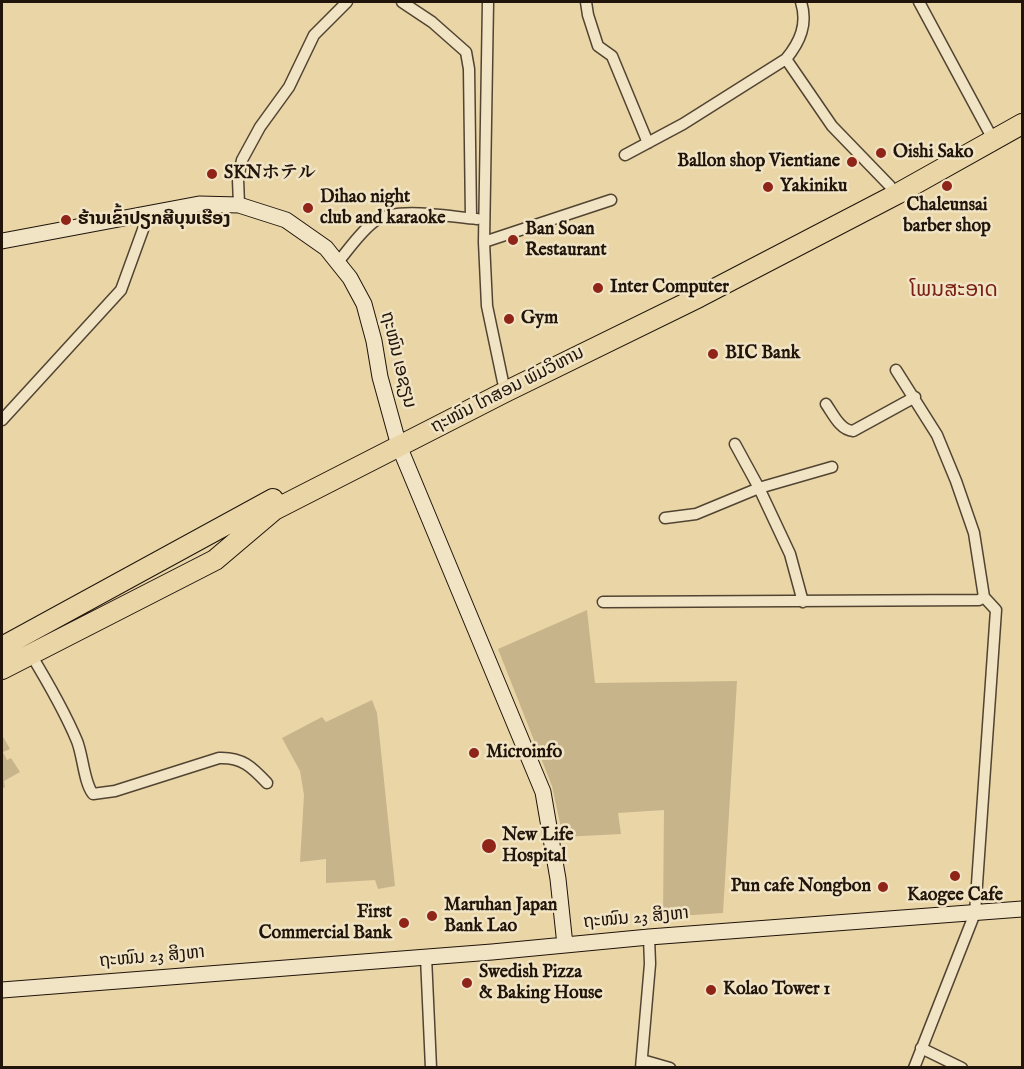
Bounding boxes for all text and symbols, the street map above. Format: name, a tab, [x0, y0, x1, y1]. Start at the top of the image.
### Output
place label: Oishi Sako	[893, 142, 974, 164]
marker: Oishi Sako	[874, 146, 888, 160]
place label: Ballon shop Vientiane	[677, 151, 840, 173]
marker: Ballon shop Vientiane	[845, 155, 859, 169]
place label: SKNホテル	[224, 163, 316, 185]
marker: SKNホテル	[205, 167, 219, 181]
place label: Yakiniku	[780, 176, 847, 198]
marker: Chaleunsai barber shop	[940, 179, 954, 193]
marker: Yakiniku	[761, 180, 775, 194]
place label: Dihao night club and karaoke	[320, 187, 446, 230]
place label: Chaleunsai barber shop	[903, 195, 991, 238]
marker: Dihao night club and karaoke	[301, 201, 315, 215]
place label: ຮ້ານເຂົ້າປຽກສີບຸນເຮືອງ	[78, 209, 230, 231]
marker: ຮ້ານເຂົ້າປຽກສີບຸນເຮືອງ	[59, 213, 73, 227]
place label: Ban Soan Restaurant	[525, 219, 607, 262]
marker: Ban Soan Restaurant	[506, 233, 520, 247]
place label: Inter Computer	[610, 277, 729, 299]
district label: ໂພນສະອາດ	[910, 279, 998, 305]
marker: Inter Computer	[591, 281, 605, 295]
place label: Gym	[521, 308, 558, 330]
street label: ຖະໜົນ ເອຊຽນ	[375, 309, 419, 411]
marker: Gym	[502, 312, 516, 326]
street label: ຖະໜົນ ໄກສອນ ພົມວິຫານ	[428, 343, 588, 439]
place label: BIC Bank	[725, 343, 800, 365]
marker: BIC Bank	[706, 347, 720, 361]
place label: Microinfo	[486, 742, 562, 764]
marker: Microinfo	[467, 746, 481, 760]
place label: New Life Hospital	[502, 825, 573, 868]
marker: New Life Hospital	[480, 837, 498, 855]
marker: Kaogee Cafe	[948, 869, 962, 883]
place label: Pun cafe Nongbon	[731, 876, 871, 898]
marker: Pun cafe Nongbon	[876, 880, 890, 894]
place label: Kaogee Cafe	[907, 885, 1003, 907]
place label: Maruhan Japan Bank Lao	[444, 895, 557, 938]
place label: First Commercial Bank	[259, 902, 392, 944]
street label: ຖະໜົນ 23 ສິງຫາ	[582, 904, 690, 934]
marker: Maruhan Japan Bank Lao	[425, 909, 439, 923]
marker: First Commercial Bank	[397, 916, 411, 930]
street label: ຖະໜົນ 23 ສິງຫາ	[98, 943, 206, 973]
place label: Swedish Pizza & Baking House	[479, 962, 603, 1004]
marker: Swedish Pizza & Baking House	[460, 976, 474, 990]
place label: Kolao Tower 1	[723, 979, 830, 1001]
marker: Kolao Tower 1	[704, 983, 718, 997]

